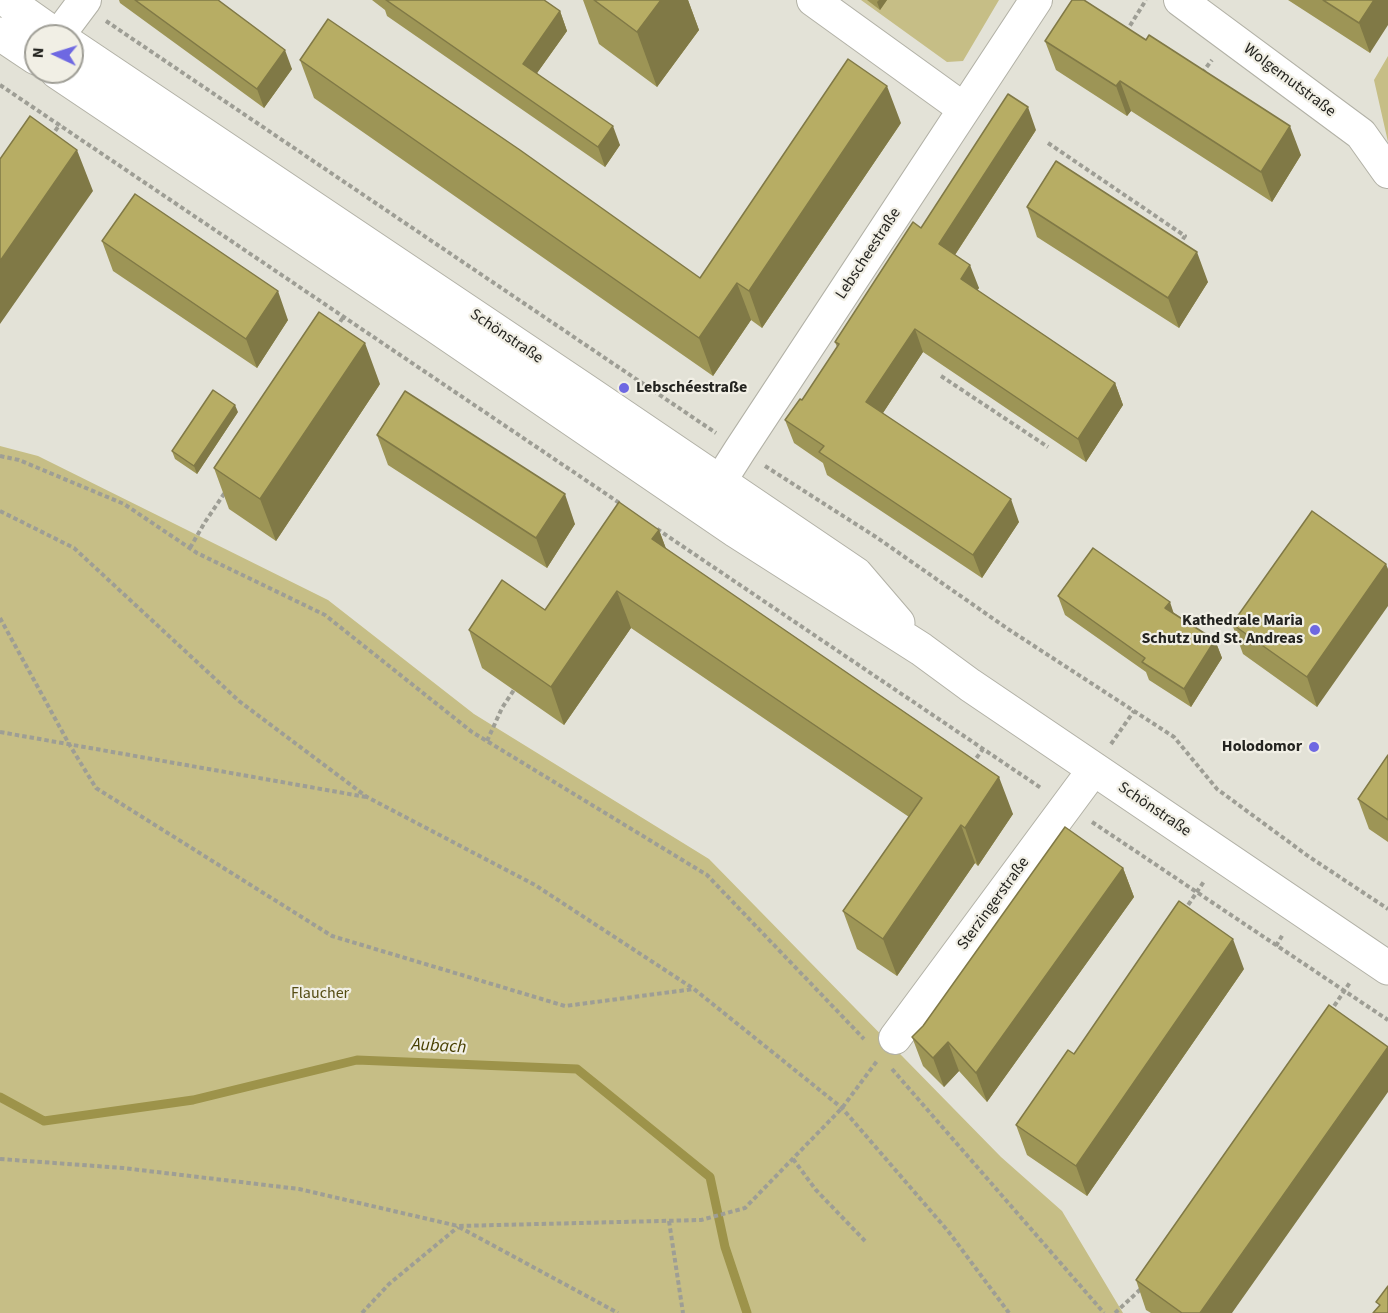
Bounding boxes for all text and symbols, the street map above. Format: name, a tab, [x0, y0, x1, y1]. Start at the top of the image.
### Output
north arrow	[24, 24, 84, 84]
street label: Wolgemutstraße	[1239, 40, 1339, 122]
text: N	[27, 47, 49, 59]
street label: Lebscheestraße	[832, 205, 906, 303]
street label: Schönstraße	[466, 306, 546, 368]
place label: Lebschéestraße	[636, 378, 747, 398]
marker: Lebschéestraße	[617, 381, 631, 395]
place label: Kathedrale Maria Schutz und St. Andreas	[1141, 611, 1303, 649]
marker: Kathedrale Maria Schutz und St. Andreas	[1308, 623, 1322, 637]
place label: Holodomor	[1222, 737, 1302, 757]
marker: Holodomor	[1307, 740, 1321, 754]
street label: Schönstraße	[1114, 779, 1194, 841]
street label: Sterzingerstraße	[954, 854, 1034, 954]
park label: Flaucher	[291, 984, 349, 1004]
water label: Aubach	[411, 1035, 467, 1059]

